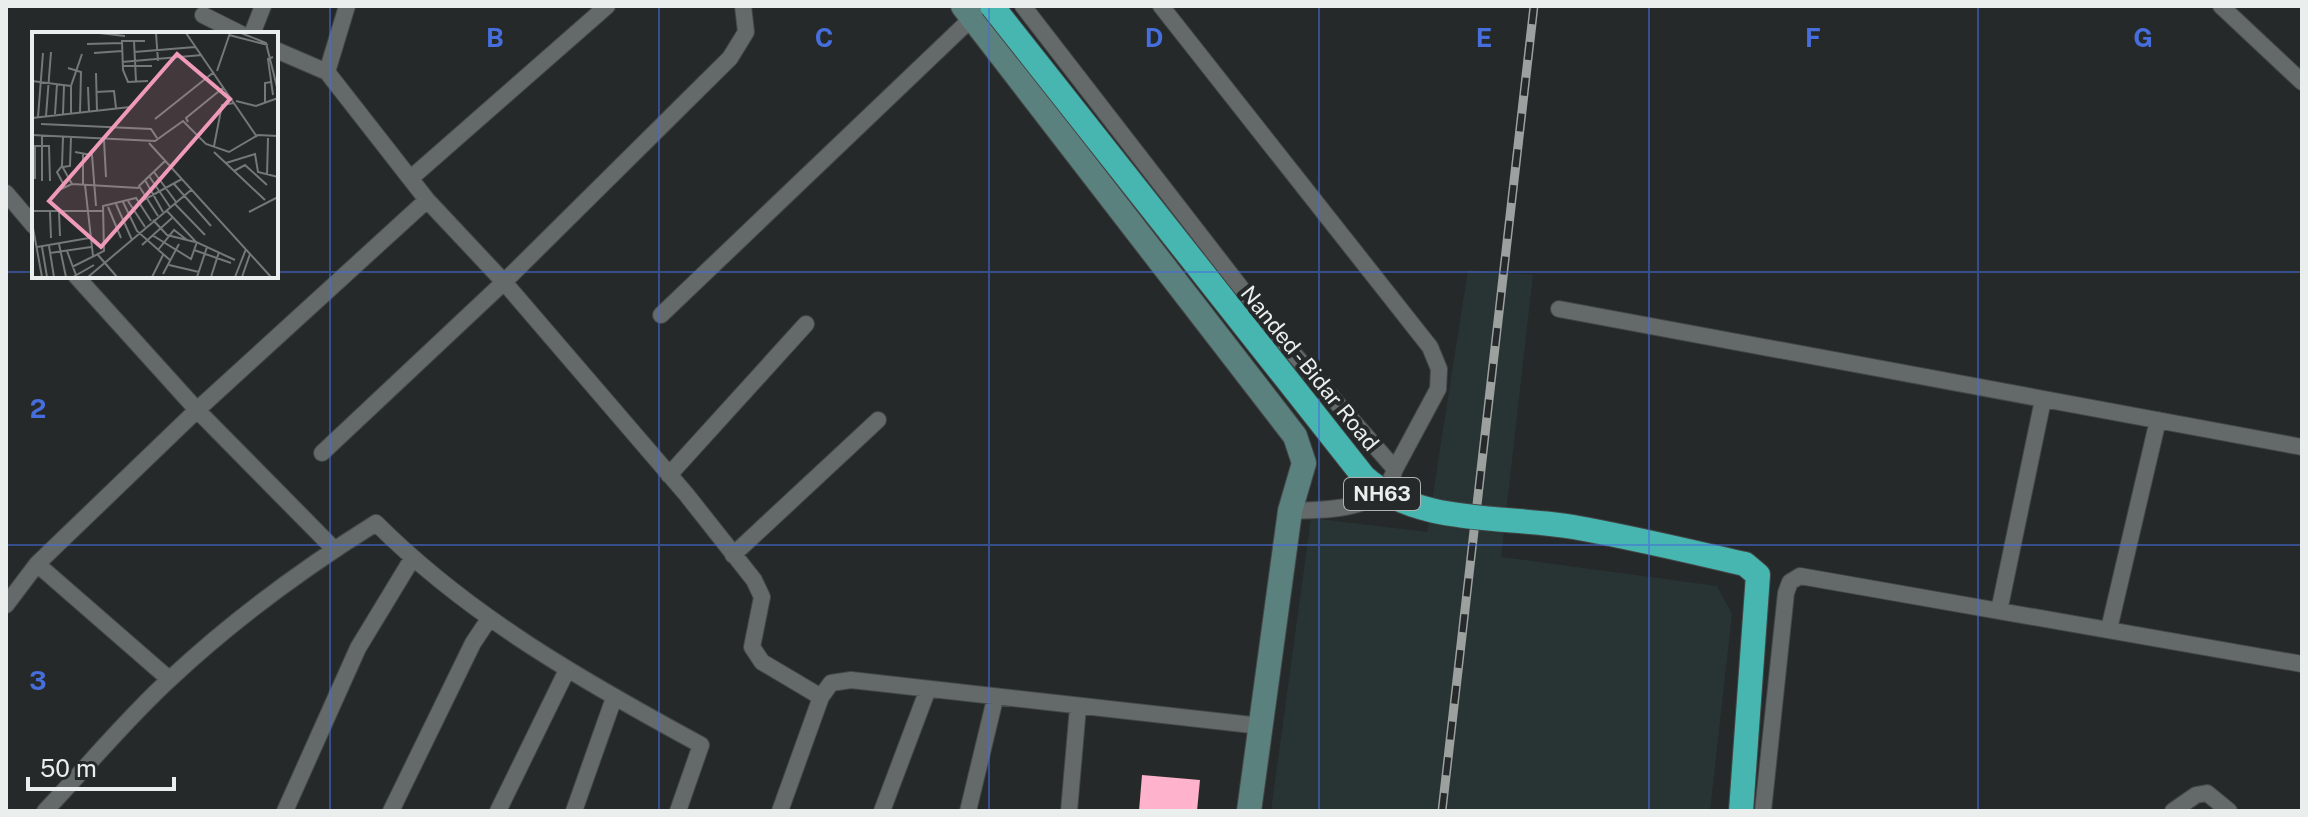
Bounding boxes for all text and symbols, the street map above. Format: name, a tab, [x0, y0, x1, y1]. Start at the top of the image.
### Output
text: B	[486, 22, 504, 53]
text: C	[815, 22, 833, 53]
text: D	[1145, 22, 1163, 53]
text: E	[1476, 22, 1492, 53]
text: F	[1805, 22, 1821, 53]
text: G	[2133, 22, 2153, 53]
inset map	[32, 32, 278, 278]
street label: Nanded - Bidar Road	[1236, 280, 1384, 456]
text: 2	[30, 393, 46, 424]
road number: NH63	[1344, 478, 1420, 510]
text: 3	[29, 665, 47, 696]
scale bar	[28, 741, 174, 791]
text: 50 m	[40, 754, 97, 782]

